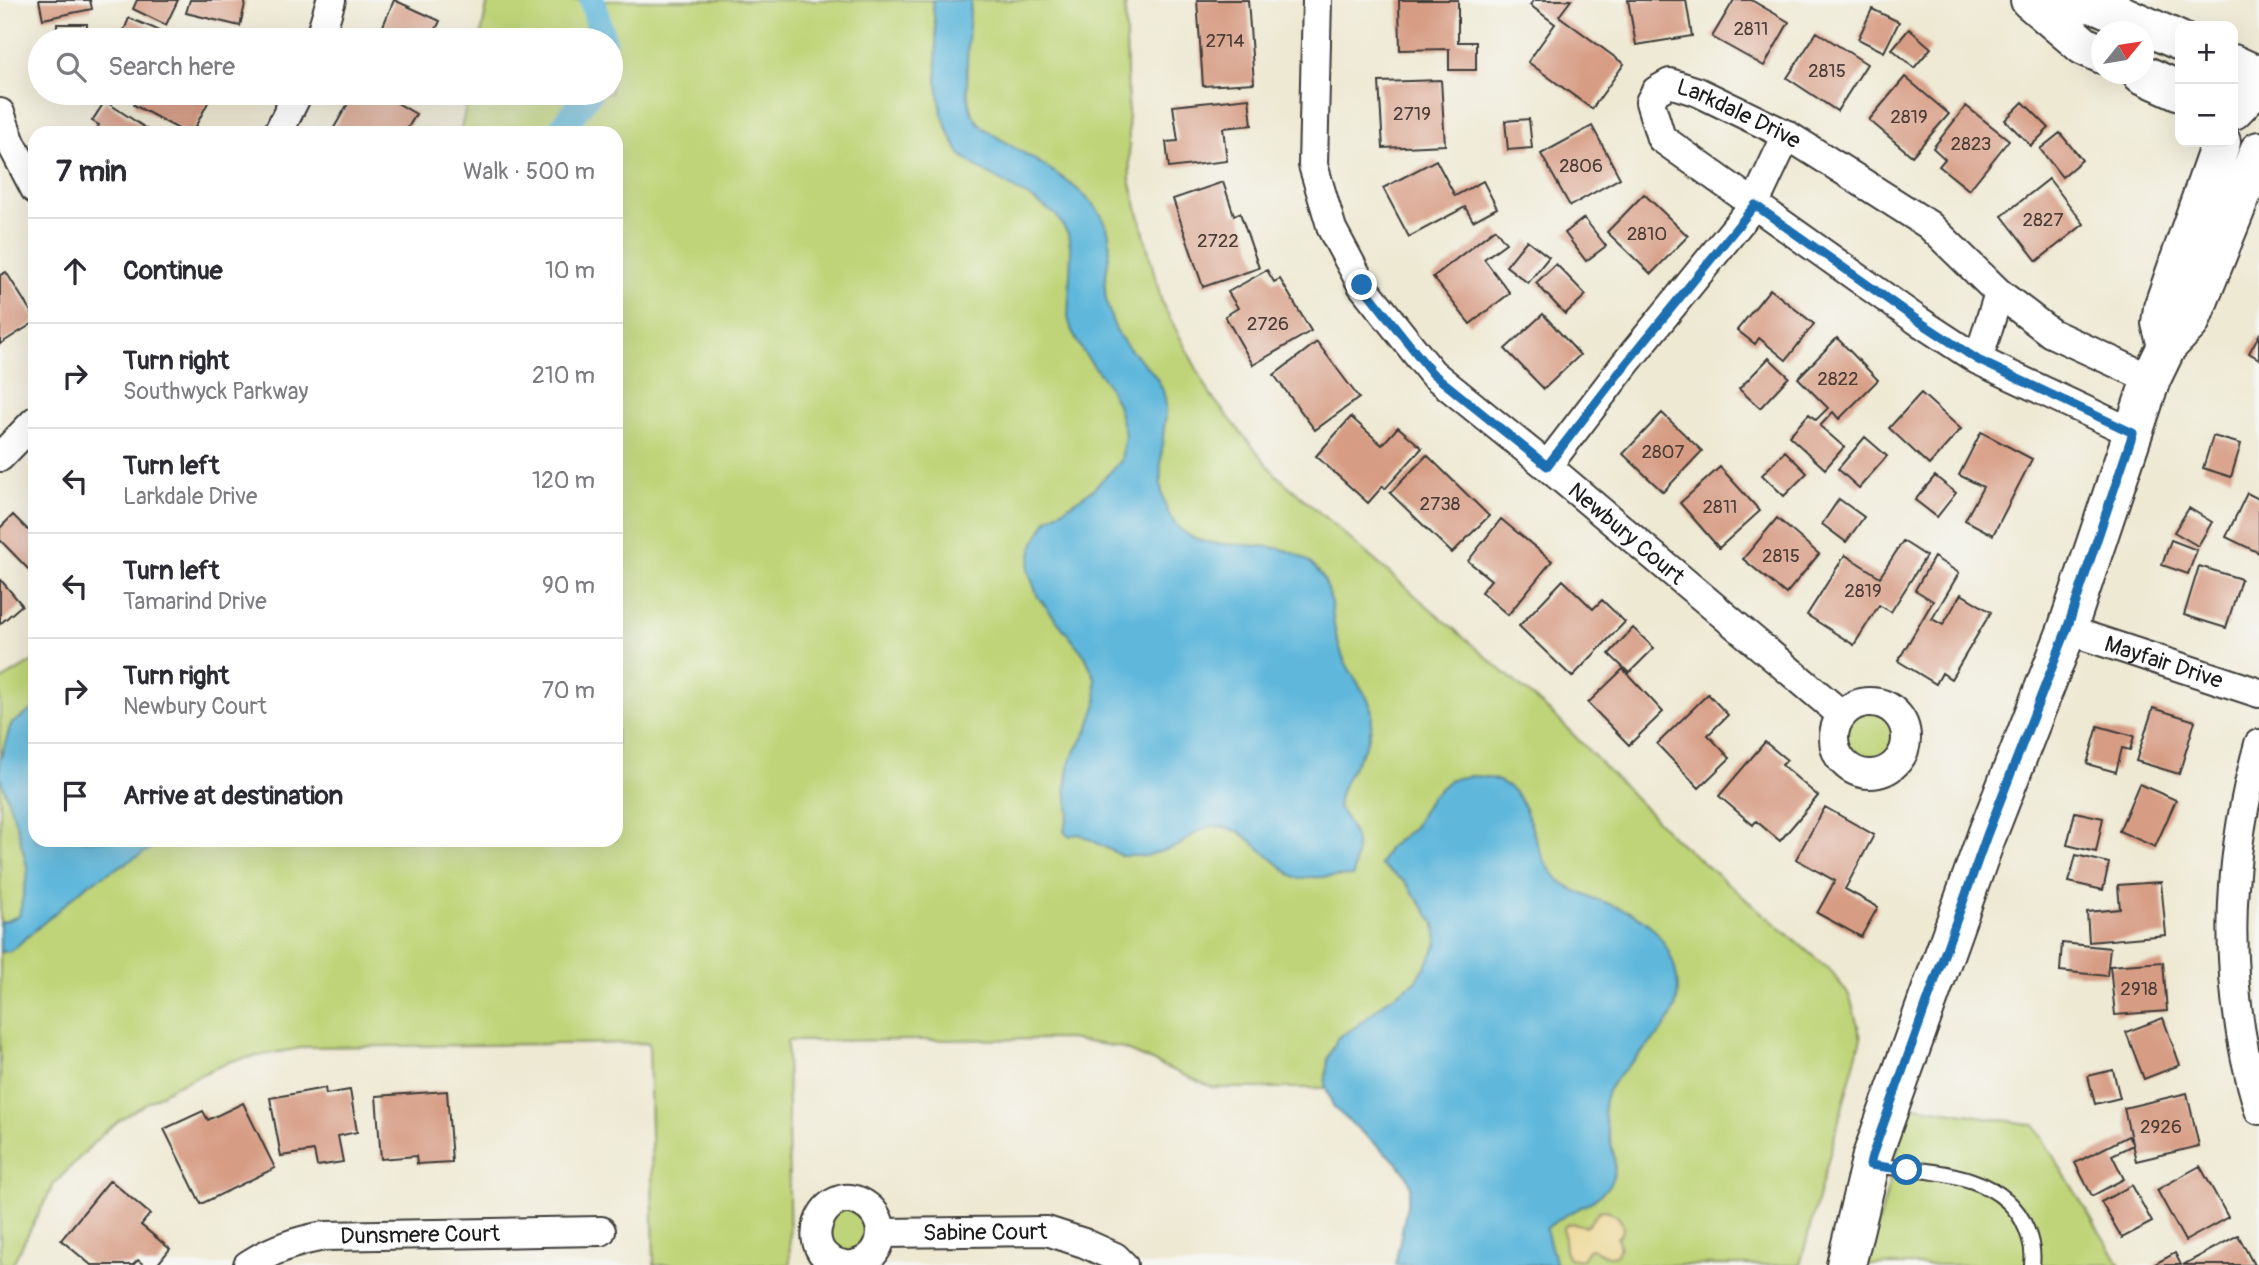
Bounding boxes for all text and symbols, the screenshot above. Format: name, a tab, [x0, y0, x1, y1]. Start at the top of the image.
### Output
house number: 2811	[1733, 17, 1769, 41]
north arrow	[2091, 21, 2154, 84]
map controls	[2175, 21, 2238, 147]
button: +	[2175, 21, 2238, 84]
search box	[28, 28, 623, 105]
house number: 2714	[1205, 29, 1245, 53]
icon: search	[52, 48, 90, 86]
text: Search here	[108, 51, 235, 83]
house number: 2815	[1808, 59, 1846, 83]
street label: Larkdale Drive	[1673, 72, 1807, 155]
button: −	[2175, 84, 2238, 147]
house number: 2719	[1393, 102, 1431, 126]
house number: 2819	[1890, 105, 1928, 129]
house number: 2823	[1951, 132, 1991, 156]
text: 7 min	[56, 153, 127, 190]
house number: 2806	[1559, 154, 1603, 178]
text: Walk · 500 m	[463, 157, 595, 186]
house number: 2827	[2023, 208, 2063, 232]
house number: 2810	[1627, 222, 1667, 246]
house number: 2722	[1197, 229, 1239, 253]
icon: ahead	[56, 252, 94, 290]
text: Continue	[123, 255, 223, 287]
text: 10 m	[545, 256, 595, 285]
route end	[1346, 269, 1377, 300]
house number: 2726	[1247, 312, 1289, 336]
text: Turn right	[123, 345, 229, 377]
icon: right	[56, 357, 94, 395]
text: 210 m	[532, 361, 595, 390]
house number: 2822	[1817, 367, 1859, 391]
text: Southwyck Parkway	[123, 377, 308, 406]
house number: 2807	[1641, 440, 1685, 464]
text: Turn left	[123, 450, 219, 482]
icon: left	[56, 462, 94, 500]
text: 120 m	[532, 466, 595, 495]
street label: Newbury Court	[1562, 476, 1692, 591]
text: Larkdale Drive	[123, 482, 257, 511]
house number: 2738	[1420, 492, 1460, 516]
house number: 2811	[1702, 495, 1738, 519]
house number: 2815	[1762, 544, 1800, 568]
text: Turn left	[123, 555, 219, 587]
icon: left	[56, 567, 94, 605]
text: 90 m	[542, 571, 595, 600]
house number: 2819	[1844, 579, 1882, 603]
text: Tamarind Drive	[123, 587, 267, 616]
street label: Mayfair Drive	[2101, 629, 2227, 695]
text: Turn right	[123, 660, 229, 692]
icon: right	[56, 672, 94, 710]
text: 70 m	[542, 676, 595, 705]
text: Newbury Court	[123, 692, 267, 721]
icon: arrive	[56, 777, 94, 815]
text: Arrive at destination	[123, 780, 343, 812]
house number: 2918	[2120, 977, 2158, 1001]
house number: 2926	[2140, 1115, 2182, 1139]
route start	[1891, 1154, 1922, 1185]
street label: Sabine Court	[923, 1216, 1048, 1247]
street label: Dunsmere Court	[340, 1218, 501, 1250]

